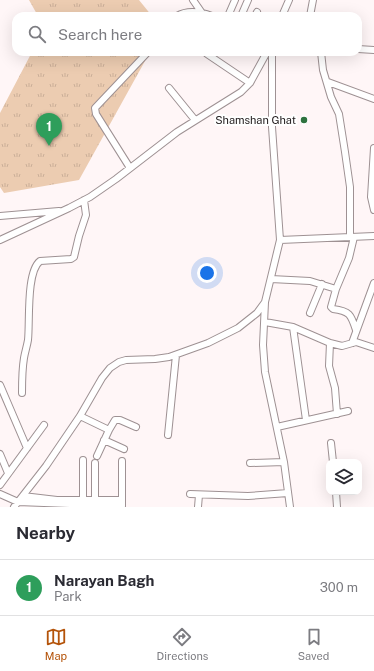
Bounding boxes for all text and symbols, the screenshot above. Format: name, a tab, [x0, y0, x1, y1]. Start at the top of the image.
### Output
search box	[12, 12, 362, 56]
icon: search	[26, 23, 48, 45]
text: Search here	[58, 26, 142, 43]
pin: 1	[36, 113, 62, 146]
place label: Shamshan Ghat	[215, 114, 296, 126]
marker: Shamshan Ghat	[299, 115, 309, 125]
your location	[197, 263, 217, 283]
map controls	[326, 459, 362, 495]
button: layers	[326, 459, 362, 495]
text: Nearby	[16, 523, 75, 543]
text: Narayan Bagh	[54, 572, 154, 589]
text: 1	[26, 580, 32, 595]
text: 300 m	[320, 580, 358, 595]
text: Park	[54, 589, 82, 604]
tab: Map	[45, 626, 67, 662]
tab: Directions	[157, 626, 208, 662]
tab: Saved	[298, 626, 329, 662]

